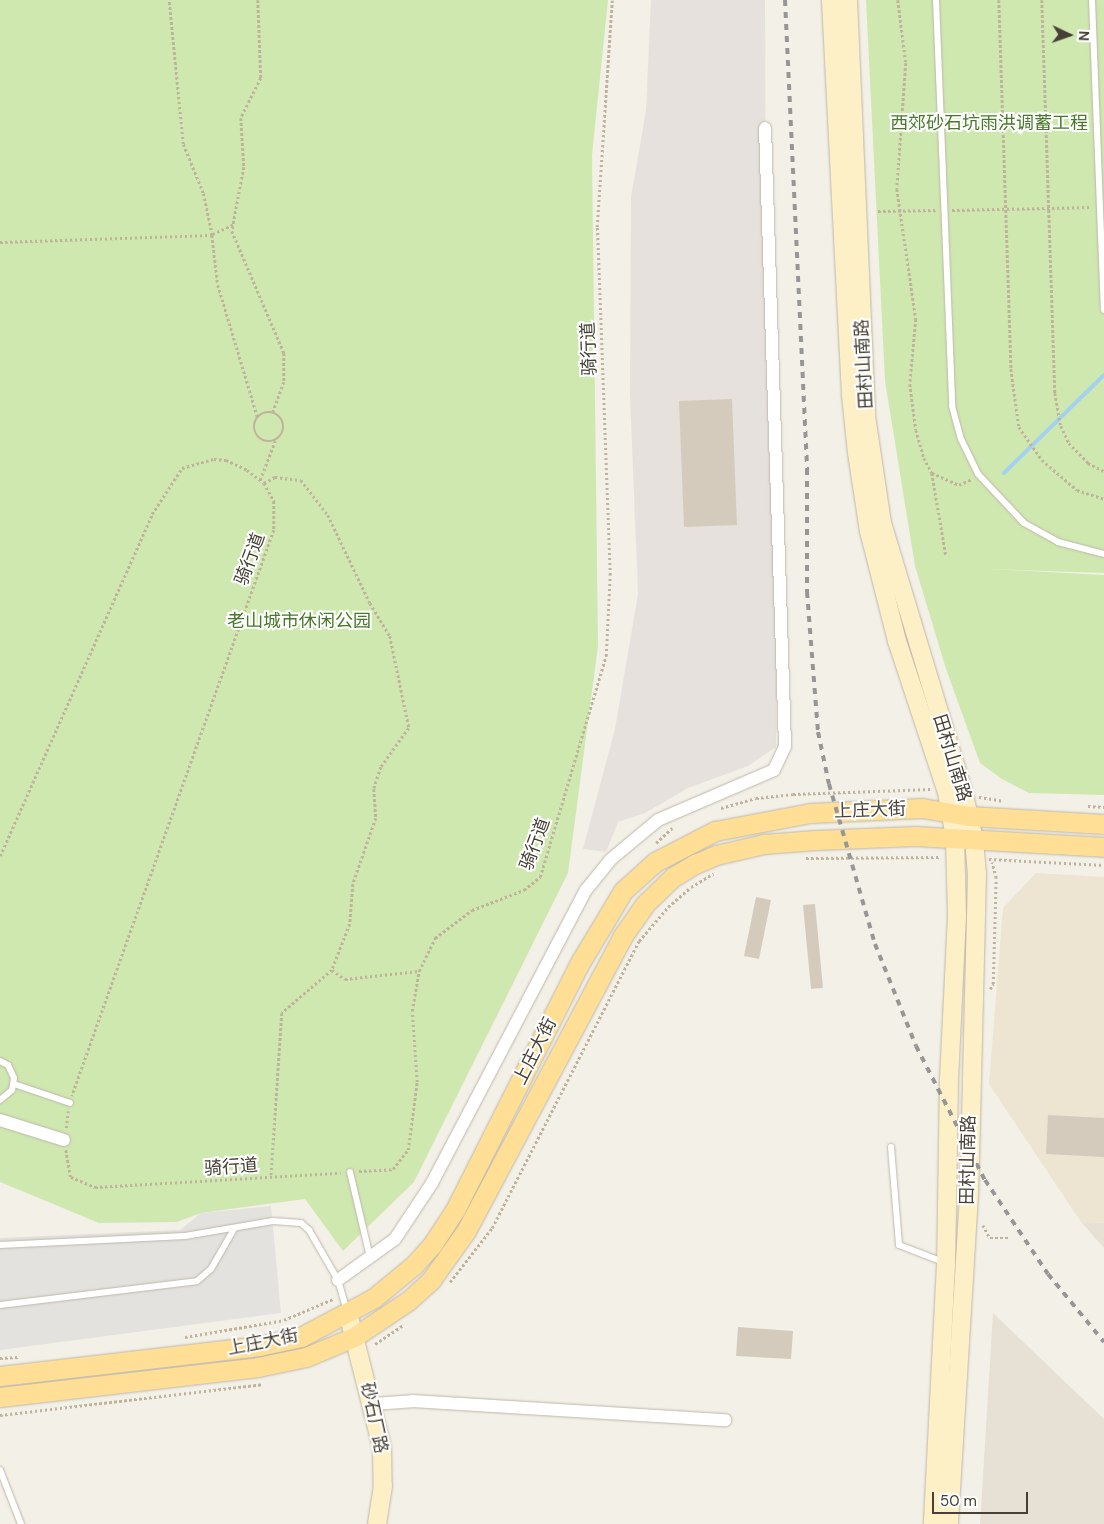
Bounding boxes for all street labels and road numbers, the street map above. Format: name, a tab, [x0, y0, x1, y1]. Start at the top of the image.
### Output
street label: 田村山南路	[851, 318, 877, 410]
street label: 骑行道	[577, 322, 601, 376]
street label: 骑行道	[231, 530, 269, 588]
street label: 田村山南路	[929, 712, 975, 804]
street label: 上庄大街	[834, 798, 906, 822]
street label: 骑行道	[516, 815, 554, 873]
street label: 上庄大街	[509, 1014, 561, 1088]
street label: 田村山南路	[956, 1115, 980, 1205]
street label: 骑行道	[203, 1154, 259, 1180]
street label: 上庄大街	[226, 1325, 300, 1359]
street label: 砂石厂路	[356, 1381, 392, 1455]

